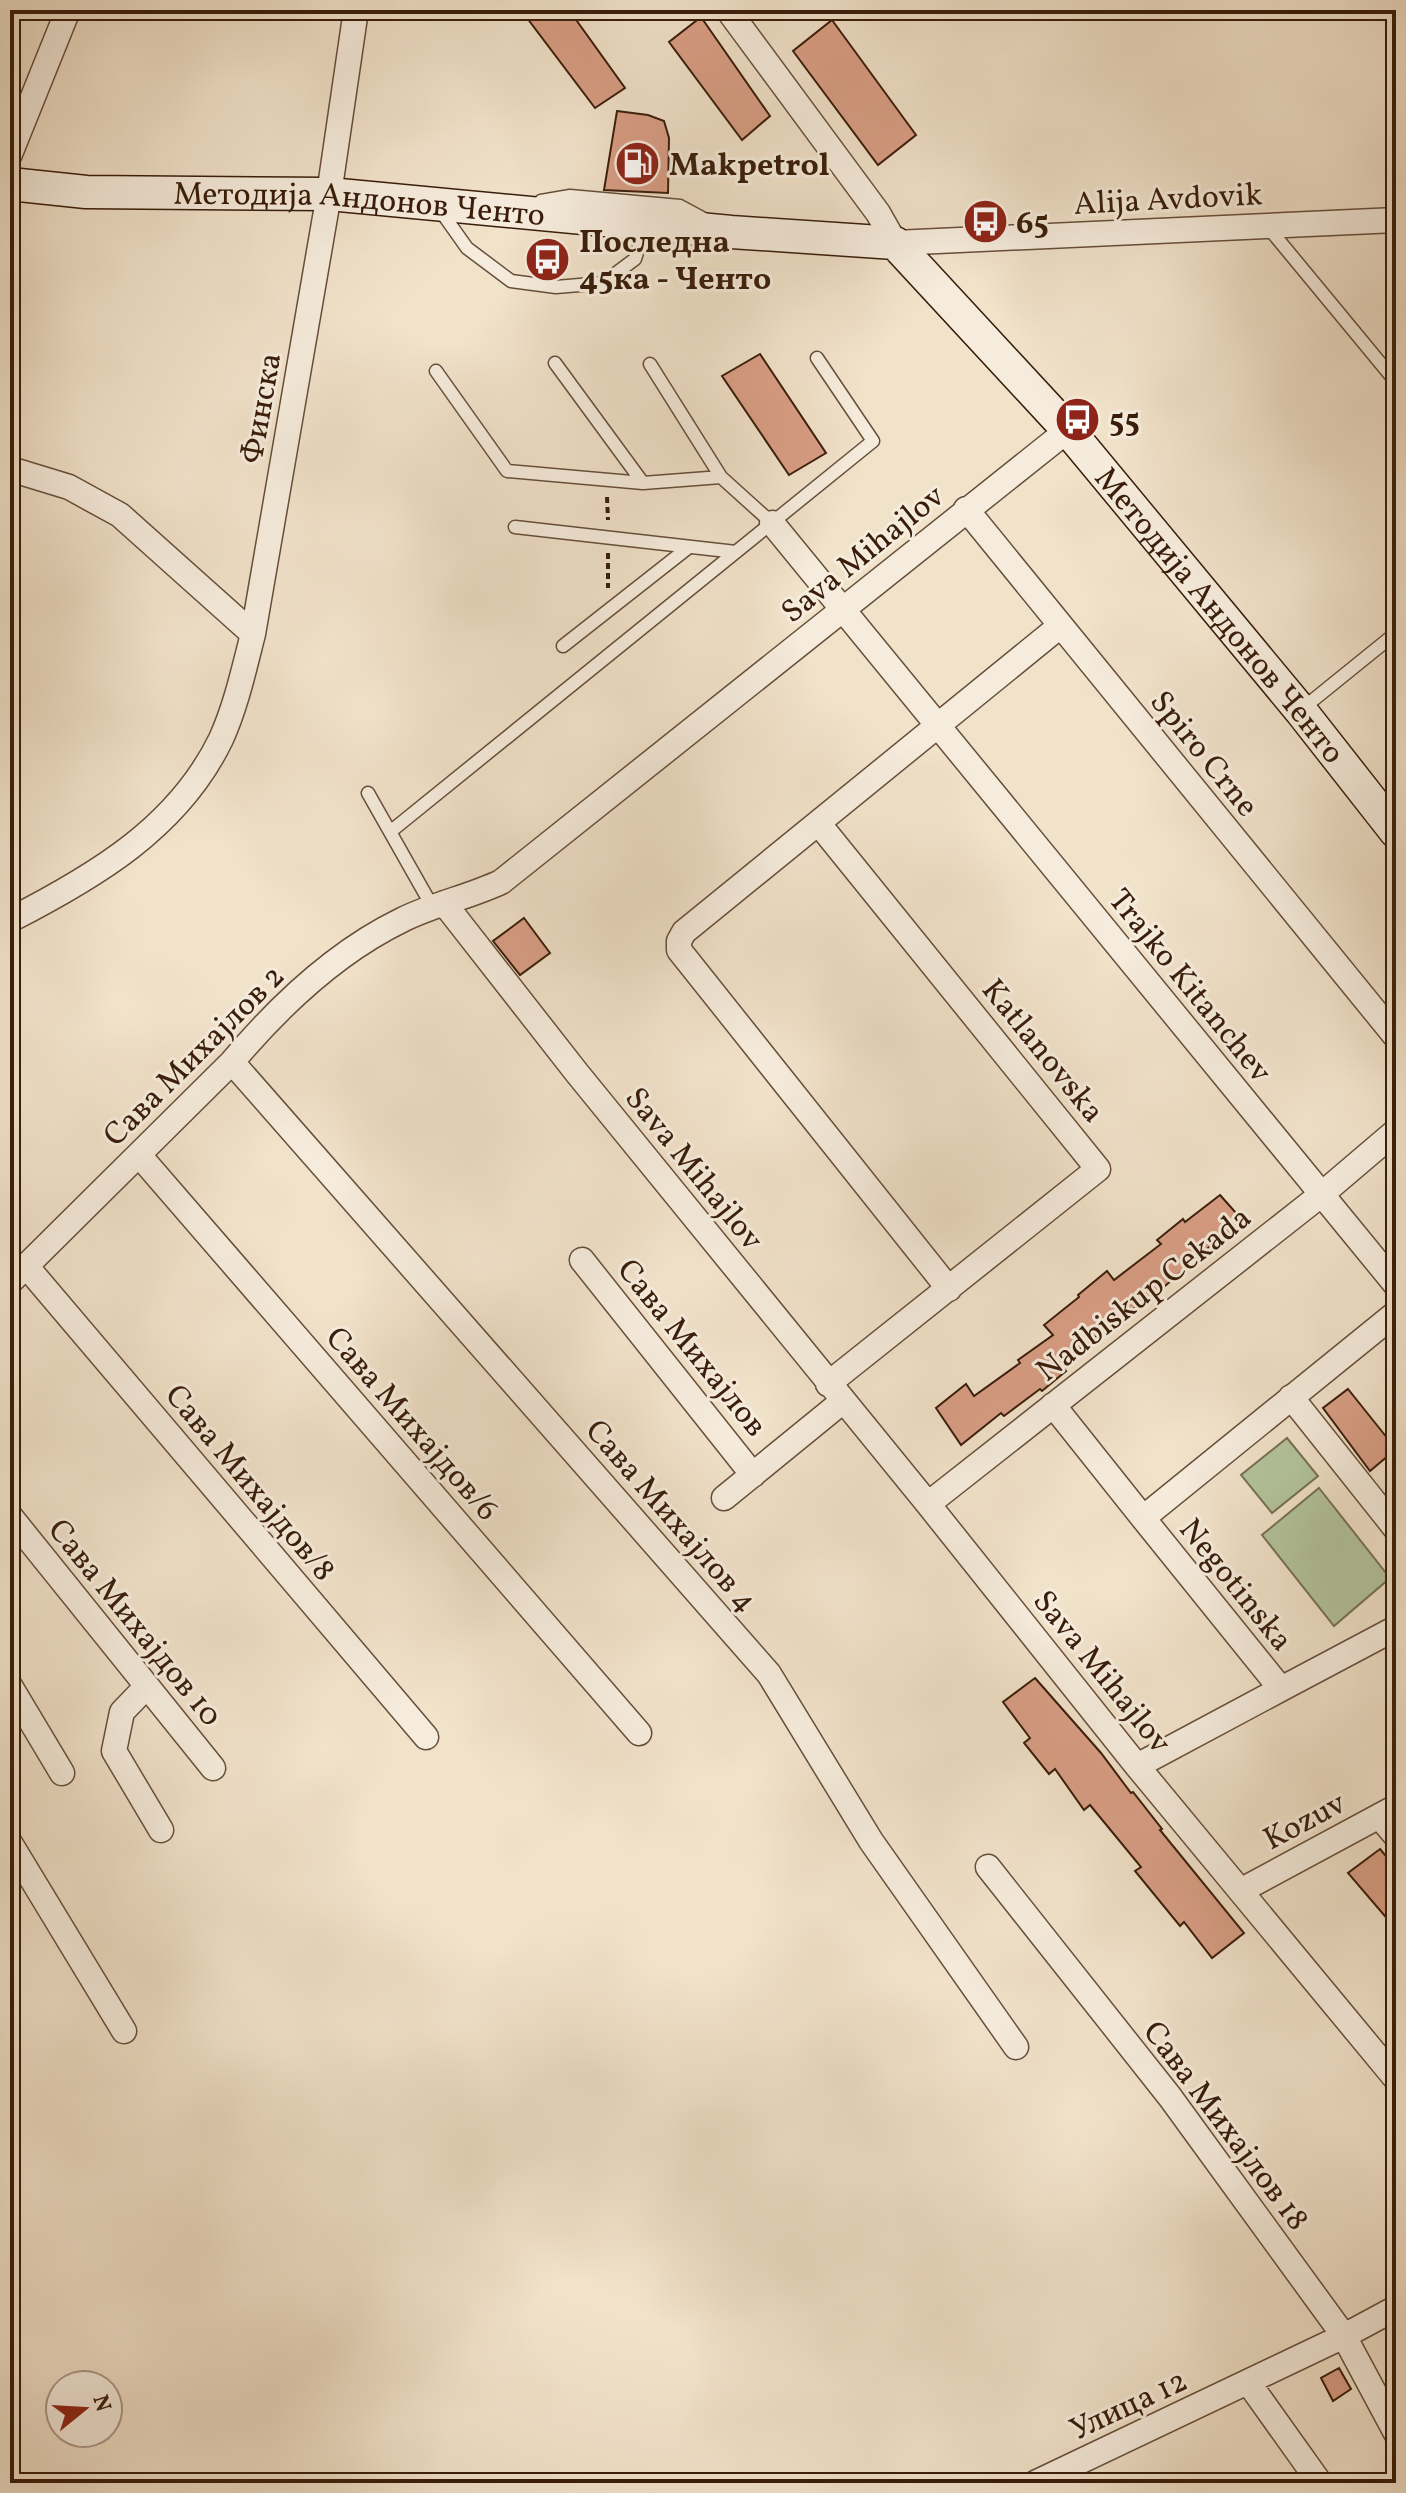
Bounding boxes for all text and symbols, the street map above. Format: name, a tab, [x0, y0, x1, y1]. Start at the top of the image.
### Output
fuel station icon: Makpetrol	[614, 140, 662, 188]
place label: Makpetrol	[669, 145, 830, 189]
street label: Методија Андонов Ченто	[173, 174, 547, 239]
street label: Alija Avdovik	[1073, 174, 1264, 228]
bus stop icon: 65	[961, 198, 1009, 246]
place label: 65	[1016, 203, 1049, 247]
place label: Последна 45ка - Ченто	[579, 222, 771, 303]
bus stop icon: Последна 45ка - Ченто	[524, 235, 572, 283]
street label: Финска	[232, 350, 294, 468]
bus stop icon: 55	[1054, 396, 1102, 444]
place label: 55	[1109, 401, 1140, 445]
street label: Методија Андонов Ченто	[1083, 459, 1354, 774]
street label: Sava Mihajlov	[773, 476, 955, 635]
street label: Spiro Crne	[1138, 682, 1267, 827]
street label: Trajko Kitanchev	[1097, 881, 1281, 1093]
street label: Сава Михајлов 2	[94, 956, 296, 1158]
street label: Katlanovska	[970, 971, 1113, 1133]
street label: Sava Mihajlov	[613, 1079, 772, 1261]
street label: Nadbiskup Cekada	[1028, 1197, 1262, 1393]
street label: Сава Михајлов	[605, 1251, 776, 1447]
street label: Сава Михајдов/6	[314, 1318, 508, 1532]
street label: Сава Михајдов/8	[153, 1376, 344, 1592]
street label: Сава Михајлов 4	[574, 1411, 766, 1623]
street label: Negotinska	[1167, 1510, 1302, 1662]
street label: Сава Михајдов 10	[36, 1511, 231, 1737]
street label: Sava Mihajlov	[1021, 1582, 1180, 1764]
street label: Kozuv	[1256, 1783, 1354, 1863]
street label: Сава Михајлов 18	[1131, 2013, 1318, 2241]
street label: Улица 12	[1063, 2360, 1195, 2453]
north arrow	[44, 2369, 124, 2449]
text: N	[83, 2391, 118, 2416]

